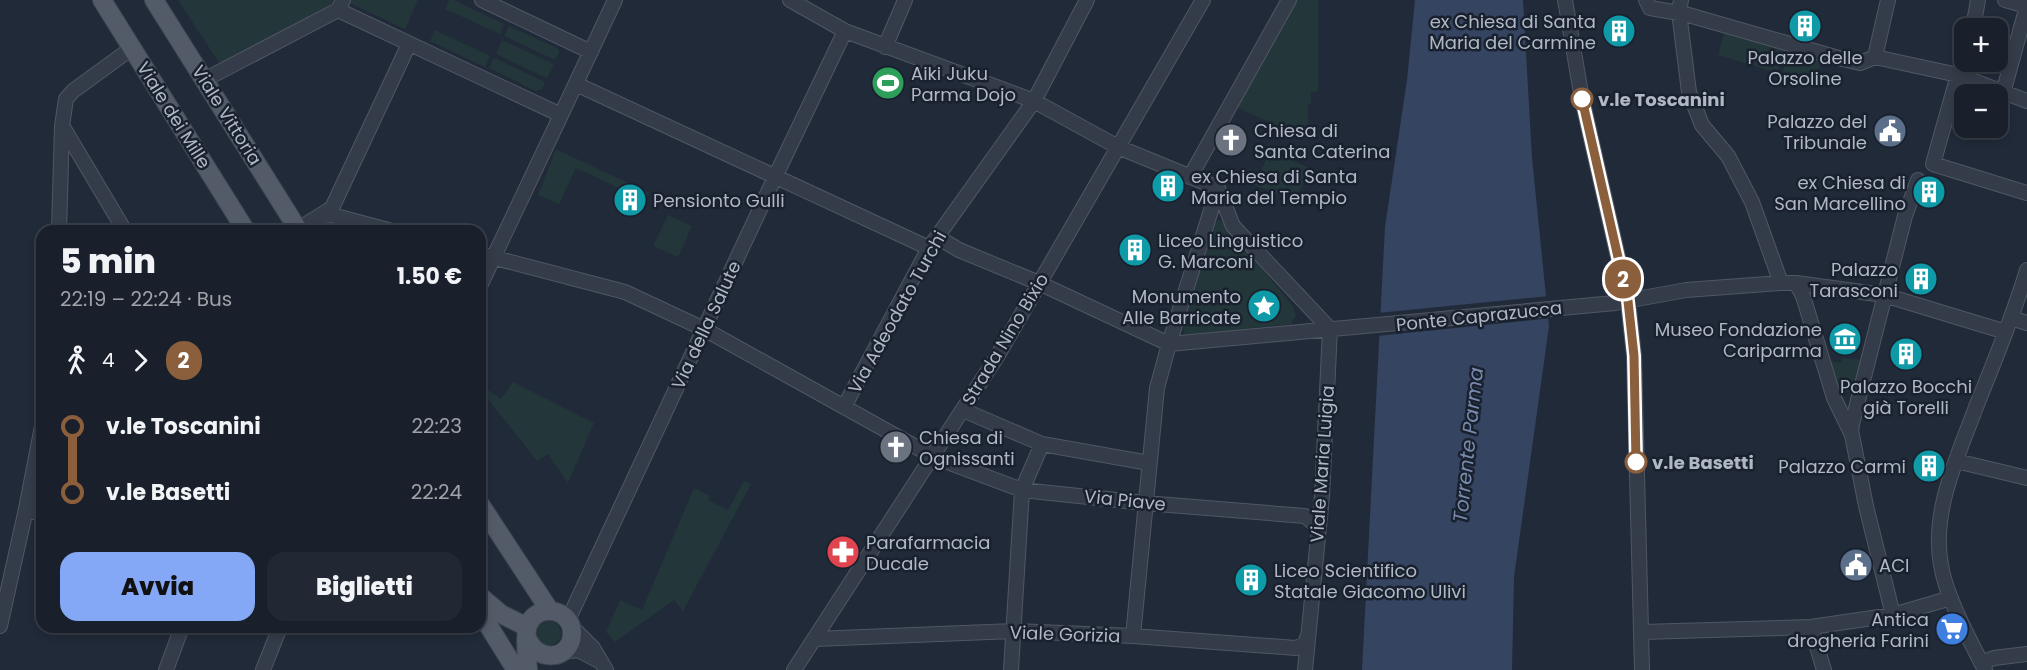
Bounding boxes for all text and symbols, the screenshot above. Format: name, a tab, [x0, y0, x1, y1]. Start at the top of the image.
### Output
building icon: Palazzo delle Orsoline	[1787, 8, 1823, 44]
place label: ex Chiesa di Santa Maria del Carmine	[1429, 9, 1596, 55]
building icon: ex Chiesa di Santa Maria del Carmine	[1601, 13, 1637, 49]
map controls	[1954, 18, 2008, 138]
button: +	[1954, 18, 2008, 72]
place label: Palazzo delle Orsoline	[1747, 45, 1863, 91]
street label: Viale dei Mille	[131, 57, 217, 173]
street label: Viale Vittoria	[186, 60, 268, 170]
place label: Aiki Juku Parma Dojo	[911, 61, 1016, 107]
sports icon: Aiki Juku Parma Dojo	[870, 65, 906, 101]
button: −	[1954, 84, 2008, 138]
place label: v.le Toscanini	[1598, 87, 1725, 112]
marker: v.le Toscanini	[1571, 88, 1593, 110]
place label: Palazzo del Tribunale	[1767, 109, 1867, 155]
public building icon: Palazzo del Tribunale	[1872, 113, 1908, 149]
place label: Chiesa di Santa Caterina	[1254, 118, 1390, 164]
church icon: Chiesa di Santa Caterina	[1213, 122, 1249, 158]
place label: ex Chiesa di Santa Maria del Tempio	[1191, 164, 1357, 210]
building icon: ex Chiesa di Santa Maria del Tempio	[1150, 168, 1186, 204]
place label: ex Chiesa di San Marcellino	[1774, 170, 1906, 216]
building icon: ex Chiesa di San Marcellino	[1911, 174, 1947, 210]
building icon: Pensionto Gulli	[612, 182, 648, 218]
place label: Pensionto Gulli	[653, 188, 785, 213]
street label: Via Adeodato Turchi	[842, 226, 952, 398]
place label: Liceo Linguistico G. Marconi	[1158, 228, 1303, 274]
building icon: Liceo Linguistico G. Marconi	[1117, 232, 1153, 268]
text: 5 min	[60, 238, 156, 285]
street label: Via della Salute	[665, 257, 747, 393]
place label: Palazzo Tarasconi	[1809, 257, 1898, 303]
line badge: 2	[1604, 260, 1642, 298]
text: 1.50 €	[397, 261, 462, 292]
building icon: Palazzo Tarasconi	[1903, 261, 1939, 297]
text: 2	[1617, 265, 1629, 294]
street label: Strada Nino Bixio	[956, 268, 1054, 410]
place label: Monumento Alle Barricate	[1122, 284, 1241, 330]
text: 22:19 – 22:24 · Bus	[60, 285, 232, 313]
place icon: Monumento Alle Barricate	[1246, 288, 1282, 324]
street label: Ponte Caprazucca	[1395, 295, 1563, 337]
place label: Museo Fondazione Cariparma	[1655, 317, 1822, 363]
museum icon: Museo Fondazione Cariparma	[1827, 321, 1863, 357]
building icon: Palazzo Bocchi già Torelli	[1888, 336, 1924, 372]
icon: walk	[60, 344, 93, 377]
icon: forward	[124, 344, 157, 377]
text: 4	[102, 346, 115, 374]
text: 2	[178, 346, 190, 375]
water label: Torrente Parma	[1446, 366, 1490, 524]
place label: Palazzo Bocchi già Torelli	[1840, 374, 1972, 420]
street label: Viale Maria Luigia	[1304, 385, 1340, 543]
text: v.le Toscanini	[106, 411, 261, 442]
text: 22:23	[411, 412, 462, 440]
place label: Chiesa di Ognissanti	[919, 425, 1015, 471]
church icon: Chiesa di Ognissanti	[878, 429, 914, 465]
building icon: Palazzo Carmi	[1911, 448, 1947, 484]
place label: v.le Basetti	[1652, 450, 1754, 475]
marker: v.le Basetti	[1625, 451, 1647, 473]
place label: Palazzo Carmi	[1778, 454, 1906, 479]
text: v.le Basetti	[106, 477, 230, 508]
text: 22:24	[411, 478, 462, 506]
street label: Via Piave	[1083, 483, 1167, 517]
place label: Parafarmacia Ducale	[866, 530, 991, 576]
pharmacy icon: Parafarmacia Ducale	[825, 534, 861, 570]
public building icon: ACI	[1838, 547, 1874, 583]
button: Avvia	[60, 552, 255, 621]
button: Biglietti	[267, 552, 462, 621]
place label: ACI	[1879, 553, 1909, 578]
place label: Liceo Scientifico Statale Giacomo Ulivi	[1274, 558, 1466, 604]
building icon: Liceo Scientifico Statale Giacomo Ulivi	[1233, 562, 1269, 598]
place label: Antica drogheria Farini	[1787, 607, 1929, 653]
supermarket icon: Antica drogheria Farini	[1934, 611, 1970, 647]
street label: Viale Gorizia	[1009, 620, 1121, 648]

